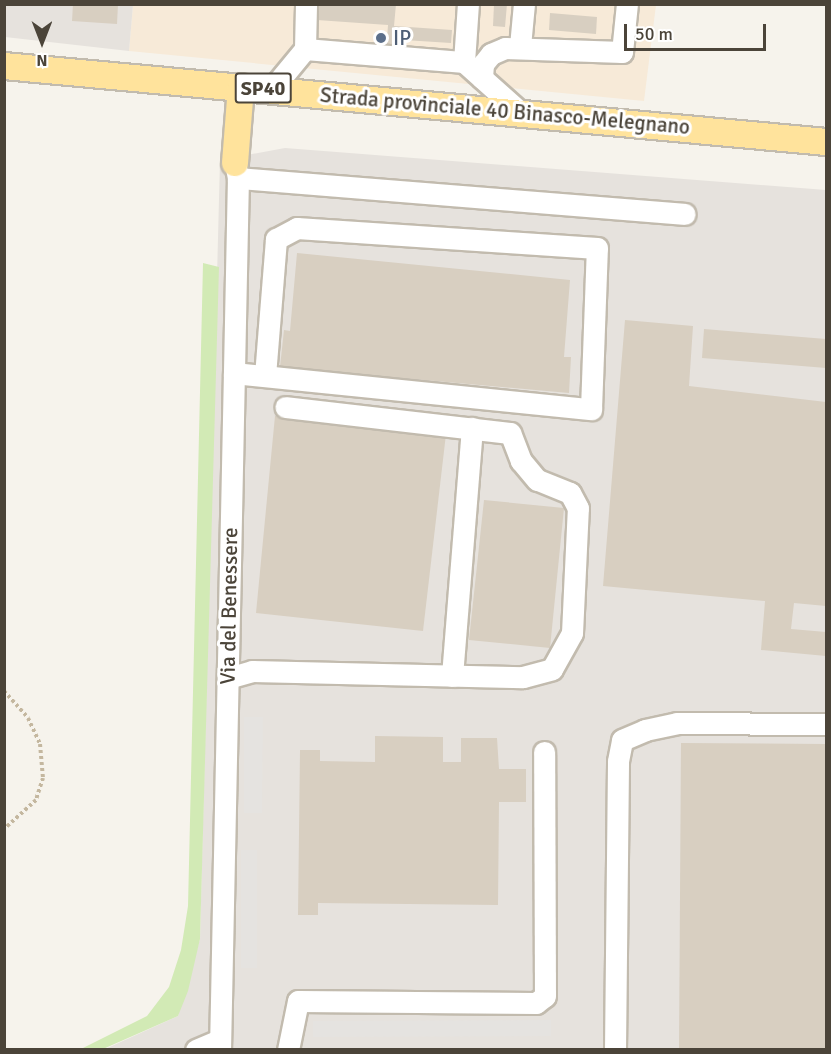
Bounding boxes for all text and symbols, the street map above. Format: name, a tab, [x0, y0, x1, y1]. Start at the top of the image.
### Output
north arrow	[12, 12, 72, 72]
scale bar	[627, 12, 770, 50]
text: 50 m	[635, 23, 673, 45]
place label: IP	[393, 25, 411, 51]
marker: IP	[374, 31, 388, 45]
text: N	[36, 50, 48, 70]
road number: SP40	[234, 71, 292, 105]
street label: Strada provinciale 40 Binasco-Melegnano	[319, 82, 691, 140]
street label: Via del Benessere	[215, 527, 243, 685]

